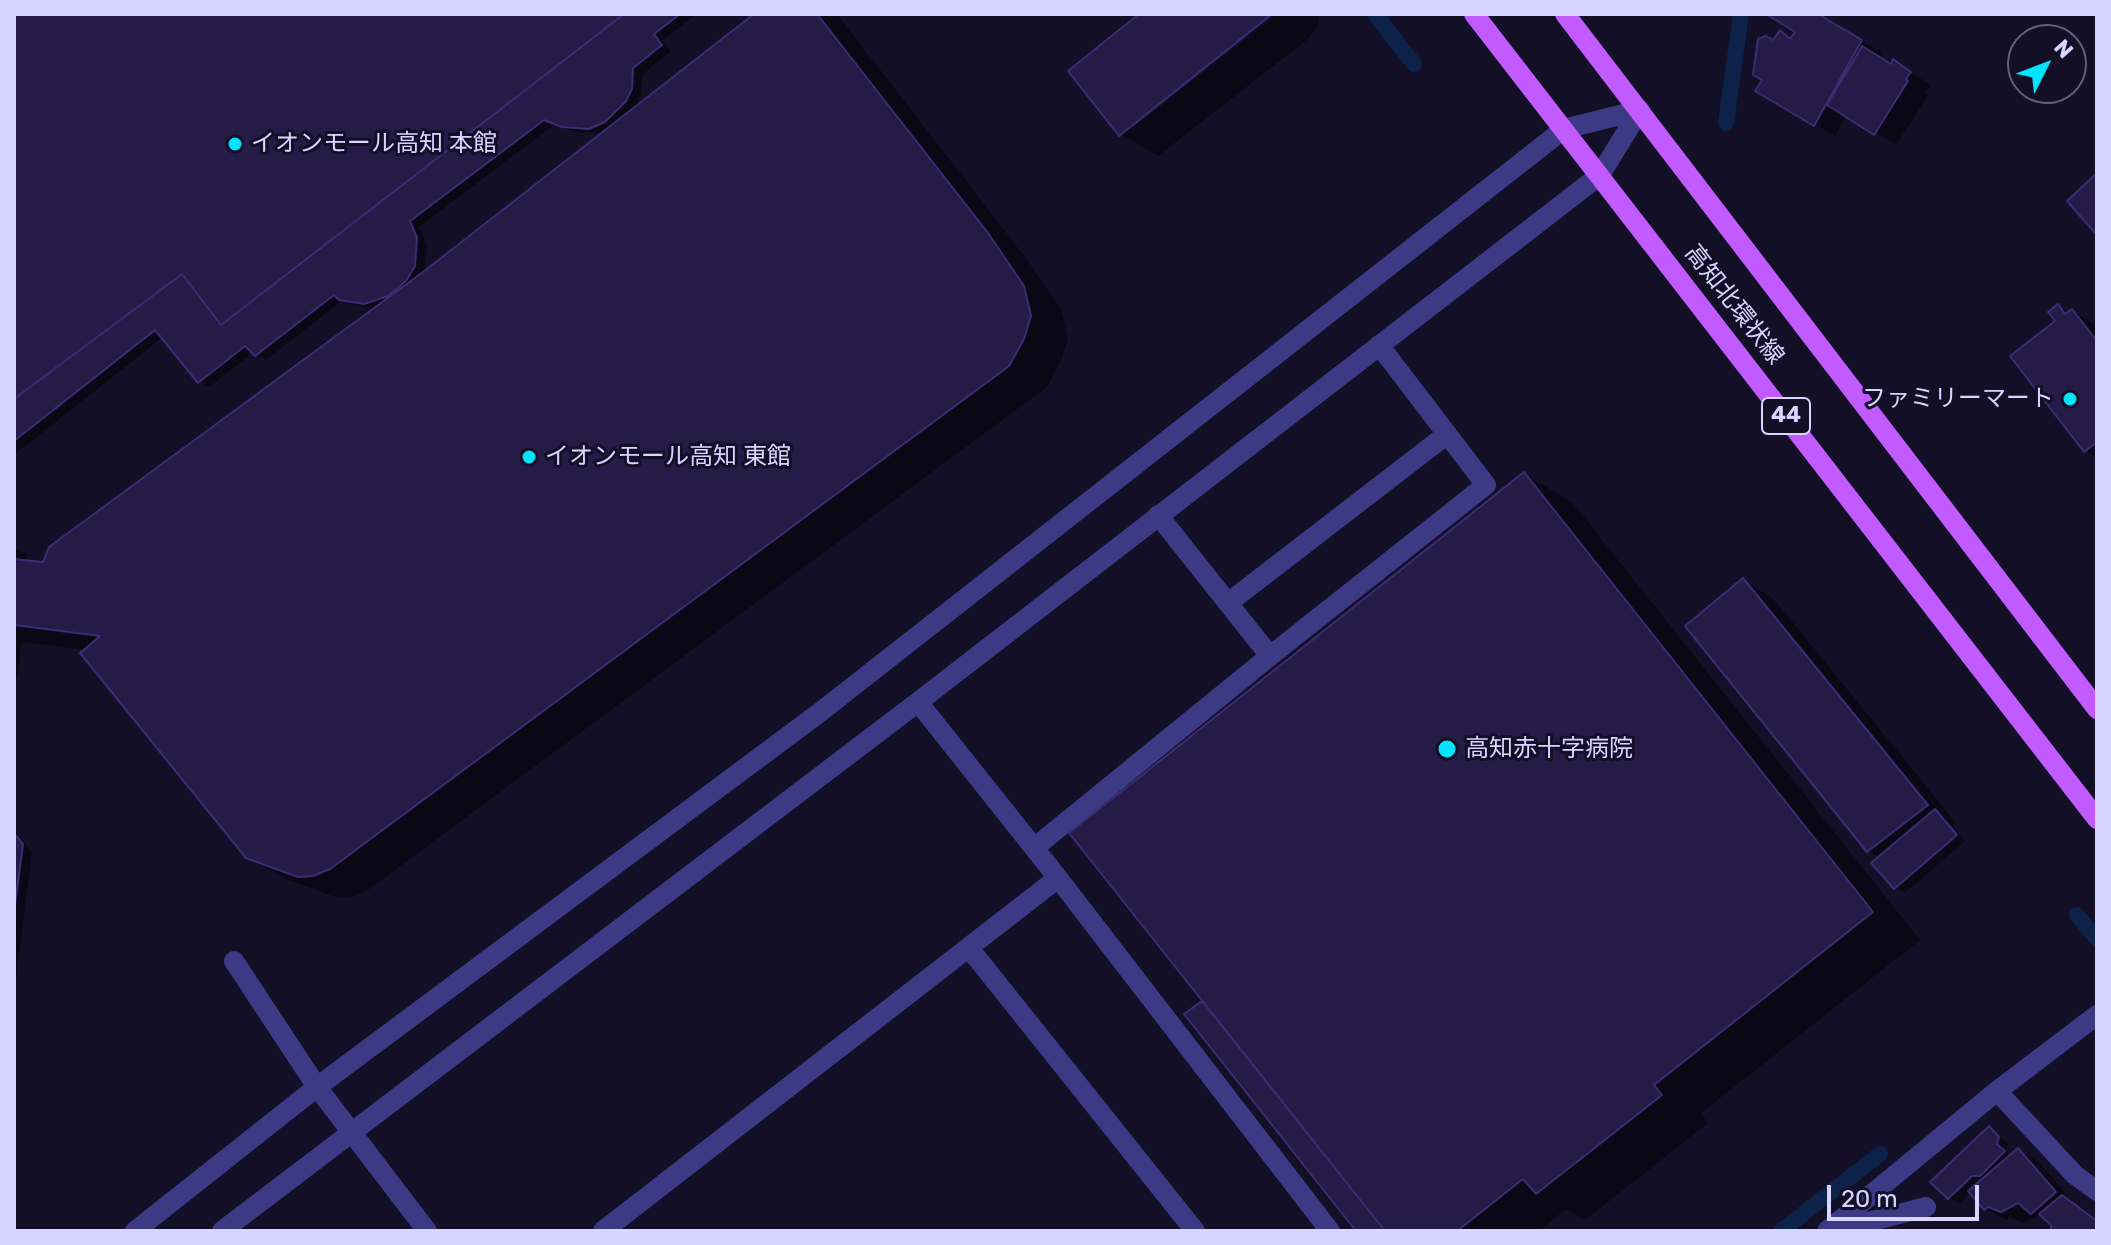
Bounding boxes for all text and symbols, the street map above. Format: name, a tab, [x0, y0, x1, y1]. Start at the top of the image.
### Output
north arrow	[2007, 24, 2087, 104]
text: N	[2048, 34, 2079, 64]
place label: イオンモール高知 本館	[251, 130, 497, 158]
marker: イオンモール高知 本館	[226, 135, 244, 153]
street label: 高知北環状線	[1678, 239, 1790, 371]
place label: ファミリーマート	[1862, 385, 2054, 413]
marker: ファミリーマート	[2061, 390, 2079, 408]
road number: 44	[1762, 398, 1810, 434]
place label: イオンモール高知 東館	[545, 443, 791, 471]
marker: イオンモール高知 東館	[520, 448, 538, 466]
place label: 高知赤十字病院	[1465, 735, 1633, 763]
marker: 高知赤十字病院	[1436, 738, 1458, 760]
scale bar	[1831, 1169, 1983, 1219]
text: 20 m	[1841, 1185, 1898, 1213]

